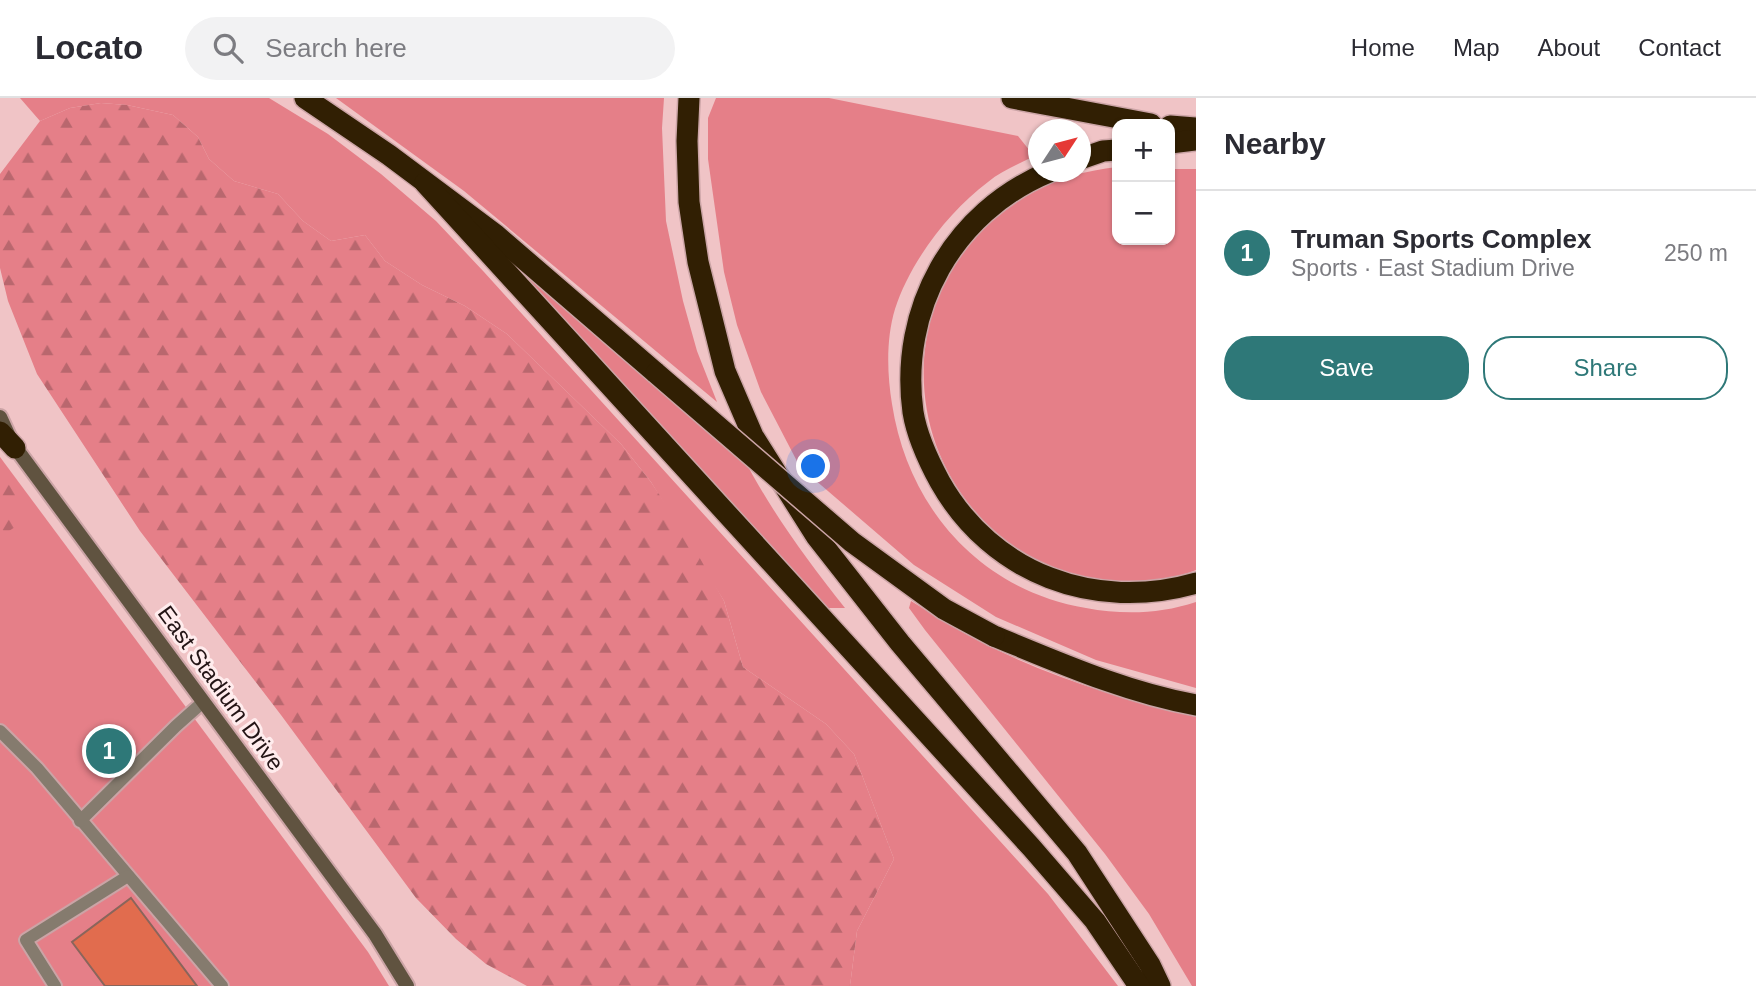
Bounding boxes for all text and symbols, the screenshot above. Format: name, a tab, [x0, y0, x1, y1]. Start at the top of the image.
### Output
search box	[185, 17, 675, 80]
text: Locato	[35, 29, 143, 66]
icon: search	[209, 29, 247, 67]
text: Search here	[265, 33, 407, 63]
text: Home	[1351, 34, 1415, 61]
text: Map	[1453, 34, 1500, 61]
text: About	[1538, 34, 1600, 61]
text: Contact	[1638, 34, 1721, 61]
north arrow	[1028, 119, 1091, 182]
map controls	[1112, 119, 1175, 245]
button: +	[1112, 119, 1175, 182]
text: Nearby	[1224, 127, 1326, 160]
button: −	[1112, 182, 1175, 245]
text: Truman Sports Complex	[1291, 224, 1592, 254]
text: 1	[1241, 240, 1253, 266]
text: 250 m	[1664, 240, 1728, 266]
text: Sports · East Stadium Drive	[1291, 255, 1575, 281]
button: Save	[1224, 336, 1469, 400]
button: Share	[1483, 336, 1728, 400]
your location	[796, 449, 830, 483]
street label: East Stadium Drive	[153, 601, 289, 775]
pin: 1	[86, 725, 132, 777]

